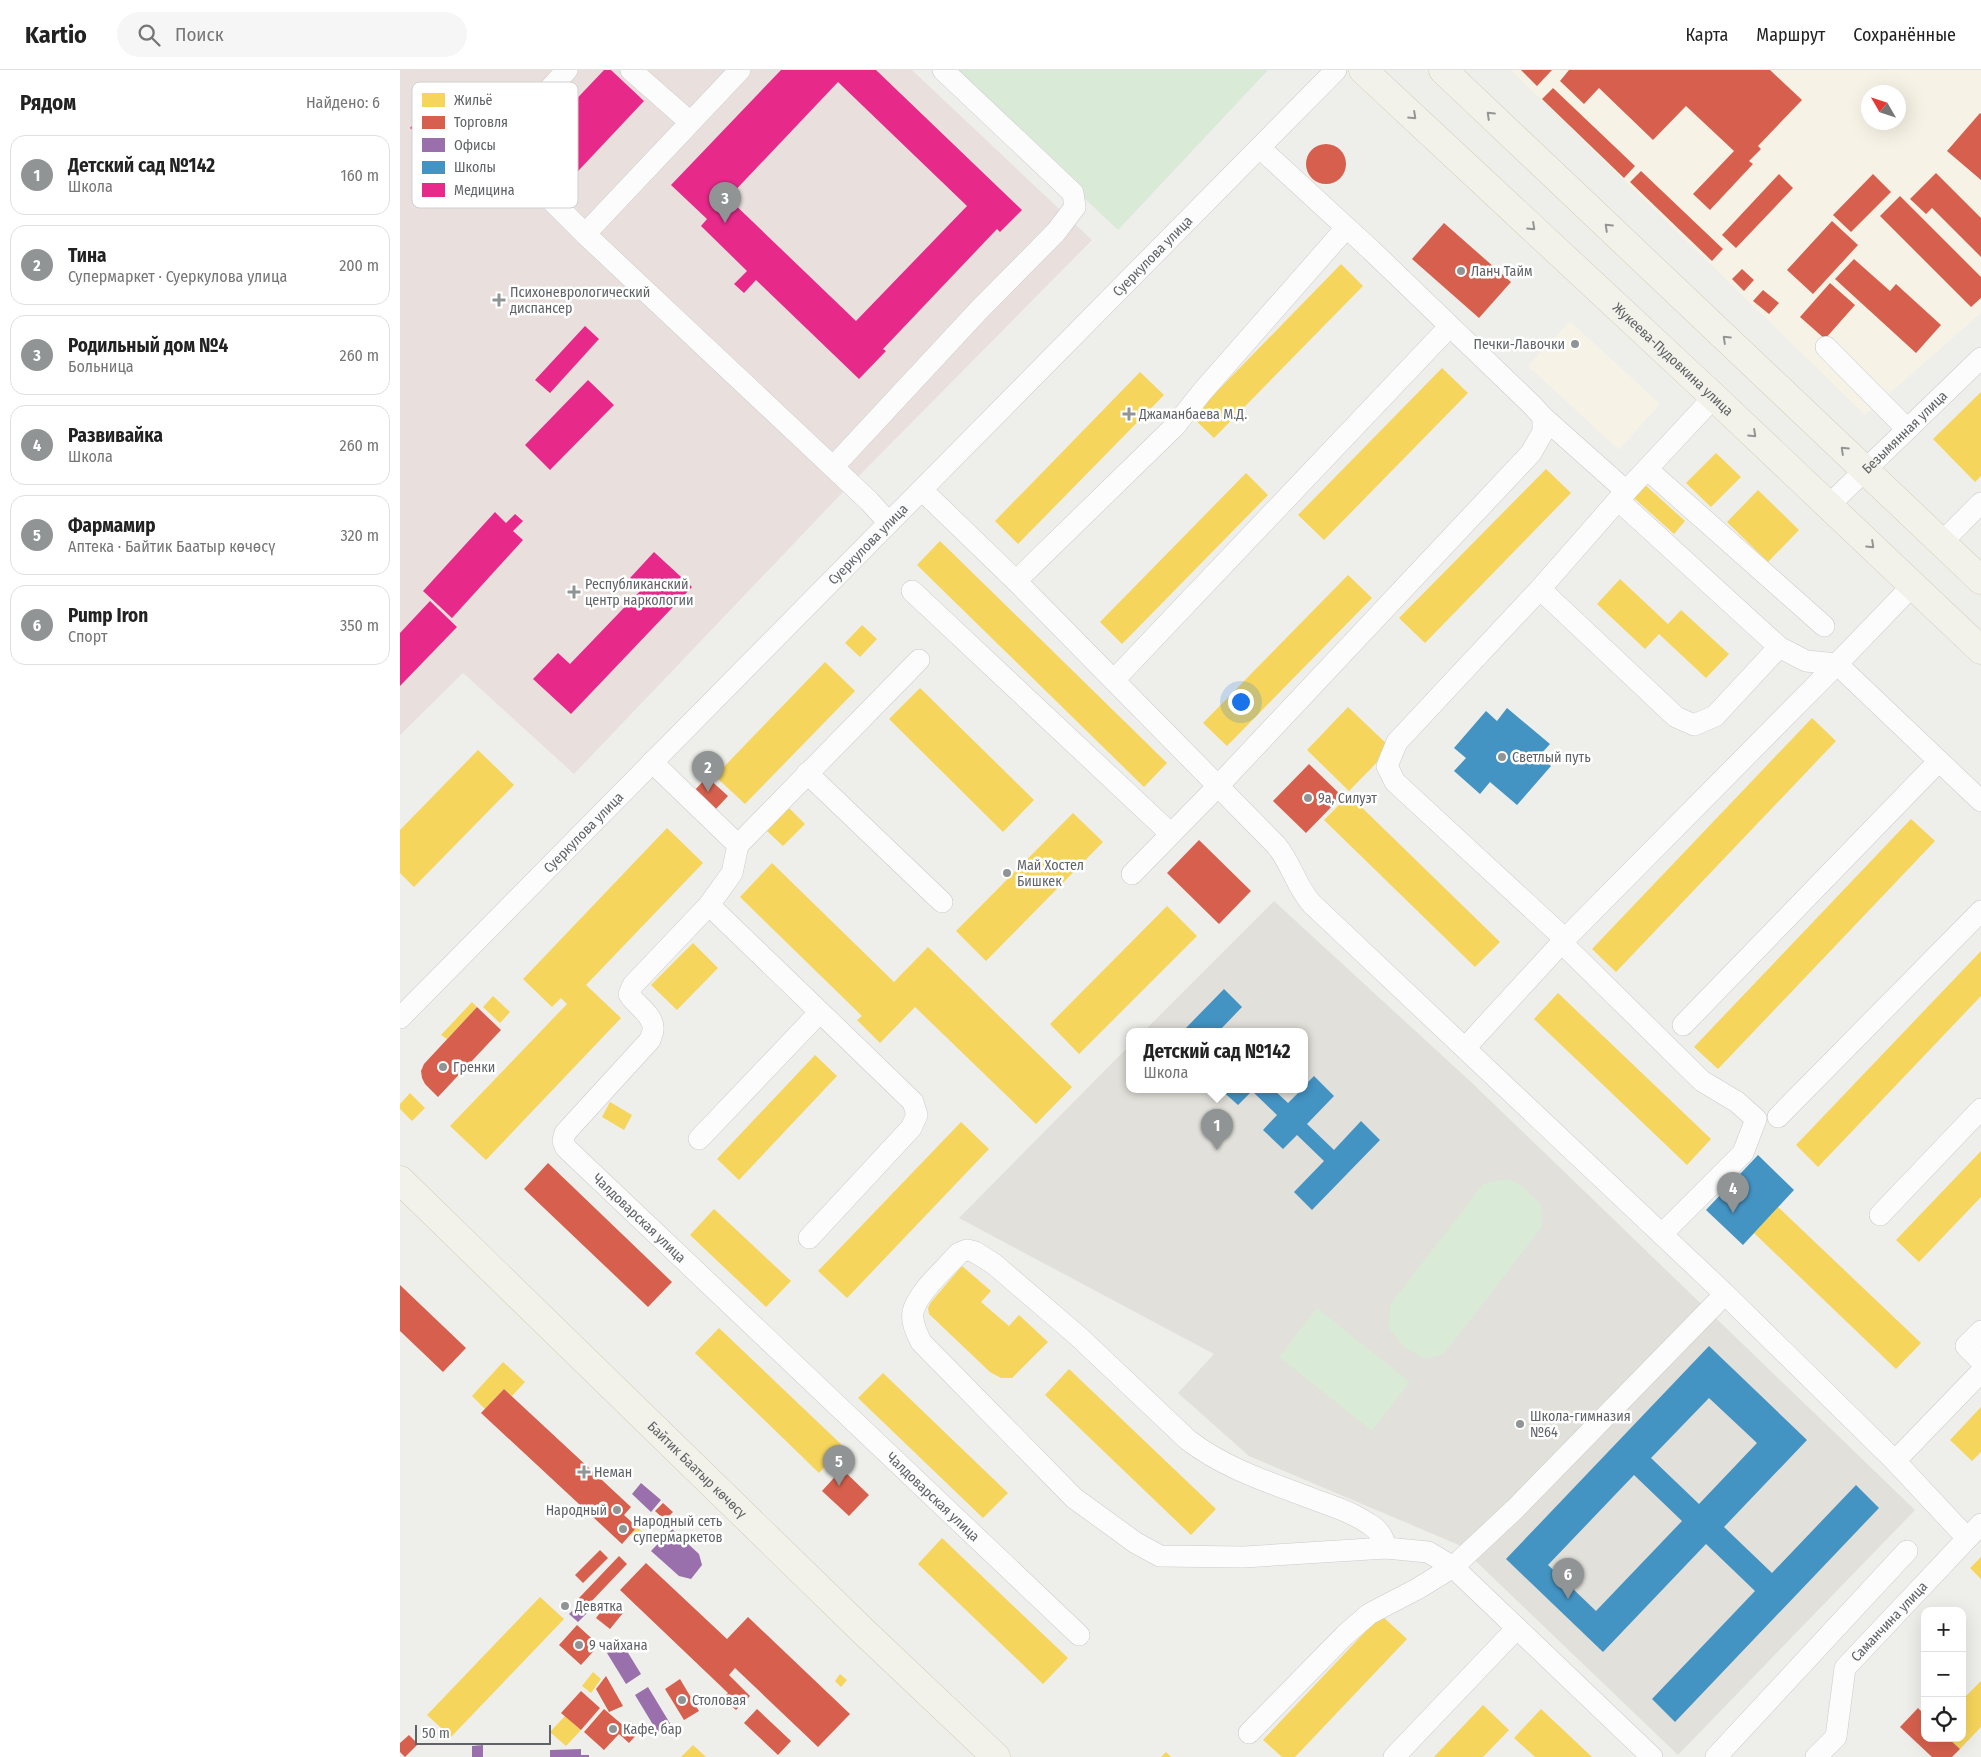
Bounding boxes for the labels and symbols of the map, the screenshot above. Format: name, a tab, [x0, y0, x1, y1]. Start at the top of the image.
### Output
legend	[412, 82, 578, 208]
north arrow	[1861, 85, 1906, 130]
text: Жильё	[454, 92, 493, 109]
one-way arrow	[1407, 111, 1416, 120]
one-way arrow	[1487, 112, 1496, 121]
text: Торговля	[454, 114, 508, 131]
text: Офисы	[454, 137, 496, 154]
text: Школы	[454, 159, 496, 176]
text: Медицина	[454, 182, 515, 199]
pin: 3	[709, 182, 741, 223]
street label: Суеркулова улица	[1109, 212, 1196, 300]
one-way arrow	[1526, 221, 1535, 230]
one-way arrow	[1604, 224, 1613, 233]
place label: Ланч Тайм	[1471, 263, 1532, 280]
marker: Ланч Тайм	[1455, 265, 1467, 277]
place label: Психоневрологический диспансер	[510, 284, 650, 317]
marker: Психоневрологический диспансер	[492, 293, 506, 307]
street label: Жукеева-Пудовкина улица	[1609, 299, 1737, 419]
place label: Печки-Лавочки	[1473, 336, 1565, 353]
one-way arrow	[1722, 336, 1731, 345]
marker: Печки-Лавочки	[1569, 338, 1581, 350]
street label: Безымянная улица	[1858, 387, 1951, 477]
place label: Джаманбаева М.Д.	[1138, 406, 1247, 423]
marker: Джаманбаева М.Д.	[1123, 408, 1135, 420]
one-way arrow	[1747, 428, 1756, 437]
one-way arrow	[1841, 447, 1850, 456]
street label: Суеркулова улица	[824, 500, 911, 588]
one-way arrow	[1865, 539, 1874, 548]
place label: Республиканский центр наркологии	[585, 576, 694, 609]
marker: Республиканский центр наркологии	[567, 585, 581, 599]
your location	[1228, 689, 1254, 715]
place label: Светлый путь	[1512, 749, 1591, 766]
pin: 2	[692, 751, 724, 792]
marker: Светлый путь	[1496, 751, 1508, 763]
street label: Суеркулова улица	[540, 788, 627, 876]
place label: 9а, Силуэт	[1318, 790, 1377, 807]
marker: 9а, Силуэт	[1302, 792, 1314, 804]
place label: Май Хостел Бишкек	[1017, 857, 1084, 890]
marker: Май Хостел Бишкек	[1001, 867, 1013, 879]
place label: Гренки	[453, 1059, 495, 1076]
marker: Гренки	[437, 1061, 449, 1073]
pin: 1	[1201, 1109, 1233, 1150]
street label: Чалдоварская улица	[589, 1170, 690, 1266]
pin: 4	[1717, 1172, 1749, 1213]
place label: Школа-гимназия №64	[1530, 1408, 1631, 1441]
street label: Байтик Баатыр көчөсү	[644, 1418, 751, 1522]
marker: Школа-гимназия №64	[1514, 1418, 1526, 1430]
pin: 5	[823, 1445, 855, 1486]
street label: Чалдоварская улица	[883, 1449, 983, 1545]
place label: Неман	[594, 1464, 632, 1481]
marker: Неман	[578, 1466, 590, 1478]
place label: Народный	[546, 1502, 607, 1519]
marker: Народный	[611, 1504, 623, 1516]
place label: Народный сеть супермаркетов	[633, 1513, 723, 1546]
marker: Народный сеть супермаркетов	[617, 1523, 629, 1535]
pin: 6	[1552, 1558, 1584, 1599]
street label: Саманчина улица	[1847, 1578, 1931, 1665]
place label: Девятка	[574, 1598, 623, 1615]
marker: Девятка	[559, 1600, 571, 1612]
place label: 9 чайхана	[589, 1637, 648, 1654]
marker: 9 чайхана	[573, 1639, 585, 1651]
place label: Столовая	[692, 1692, 746, 1709]
marker: Столовая	[676, 1694, 688, 1706]
place label: Кафе, бар	[623, 1721, 682, 1738]
scale bar	[415, 1722, 551, 1745]
marker: Кафе, бар	[607, 1723, 619, 1735]

